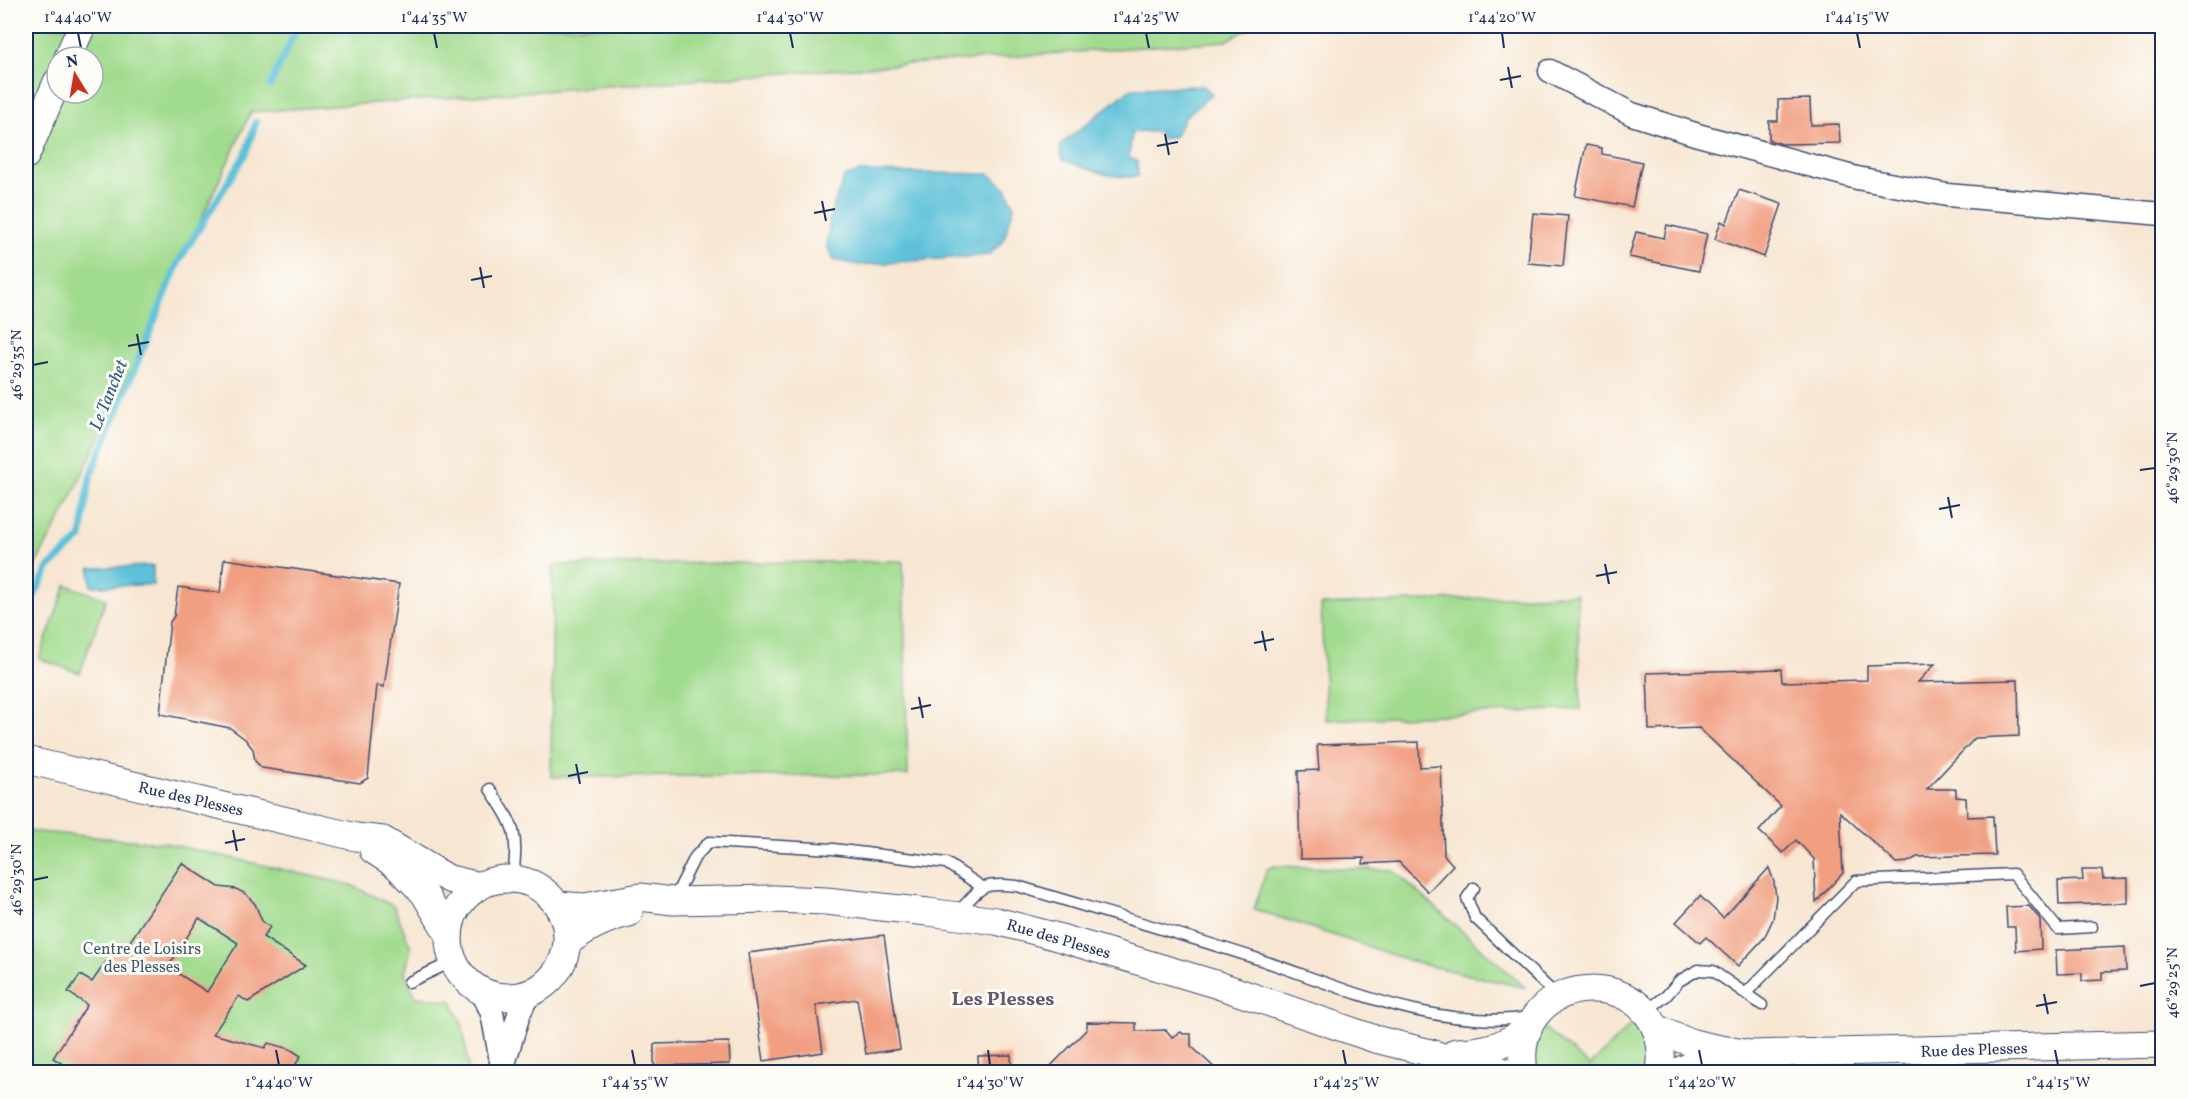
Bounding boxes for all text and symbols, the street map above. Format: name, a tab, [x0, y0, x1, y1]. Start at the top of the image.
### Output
text: 1°44'40"W	[44, 8, 112, 29]
text: 1°44'35"W	[401, 8, 467, 29]
text: 1°44'30"W	[756, 8, 824, 29]
text: 1°44'25"W	[1113, 8, 1179, 29]
text: 1°44'20"W	[1468, 8, 1536, 29]
text: 1°44'15"W	[1825, 8, 1889, 29]
north arrow	[45, 45, 105, 105]
text: N	[65, 50, 81, 74]
text: 46°29'35"N	[7, 329, 28, 401]
water label: Le Tanchet	[84, 355, 135, 435]
text: 46°29'30"N	[2163, 432, 2184, 504]
street label: Rue des Plesses	[136, 777, 245, 823]
text: 46°29'30"N	[7, 844, 28, 916]
street label: Rue des Plesses	[1004, 915, 1113, 965]
park label: Centre de Loisirs des Plesses	[83, 939, 201, 979]
text: 46°29'25"N	[2163, 947, 2184, 1019]
district label: Les Plesses	[951, 986, 1055, 1014]
street label: Rue des Plesses	[1920, 1038, 2028, 1064]
text: 1°44'40"W	[245, 1073, 313, 1094]
text: 1°44'35"W	[602, 1073, 668, 1094]
text: 1°44'30"W	[956, 1073, 1024, 1094]
text: 1°44'25"W	[1313, 1073, 1379, 1094]
text: 1°44'20"W	[1668, 1073, 1736, 1094]
text: 1°44'15"W	[2026, 1073, 2090, 1094]

